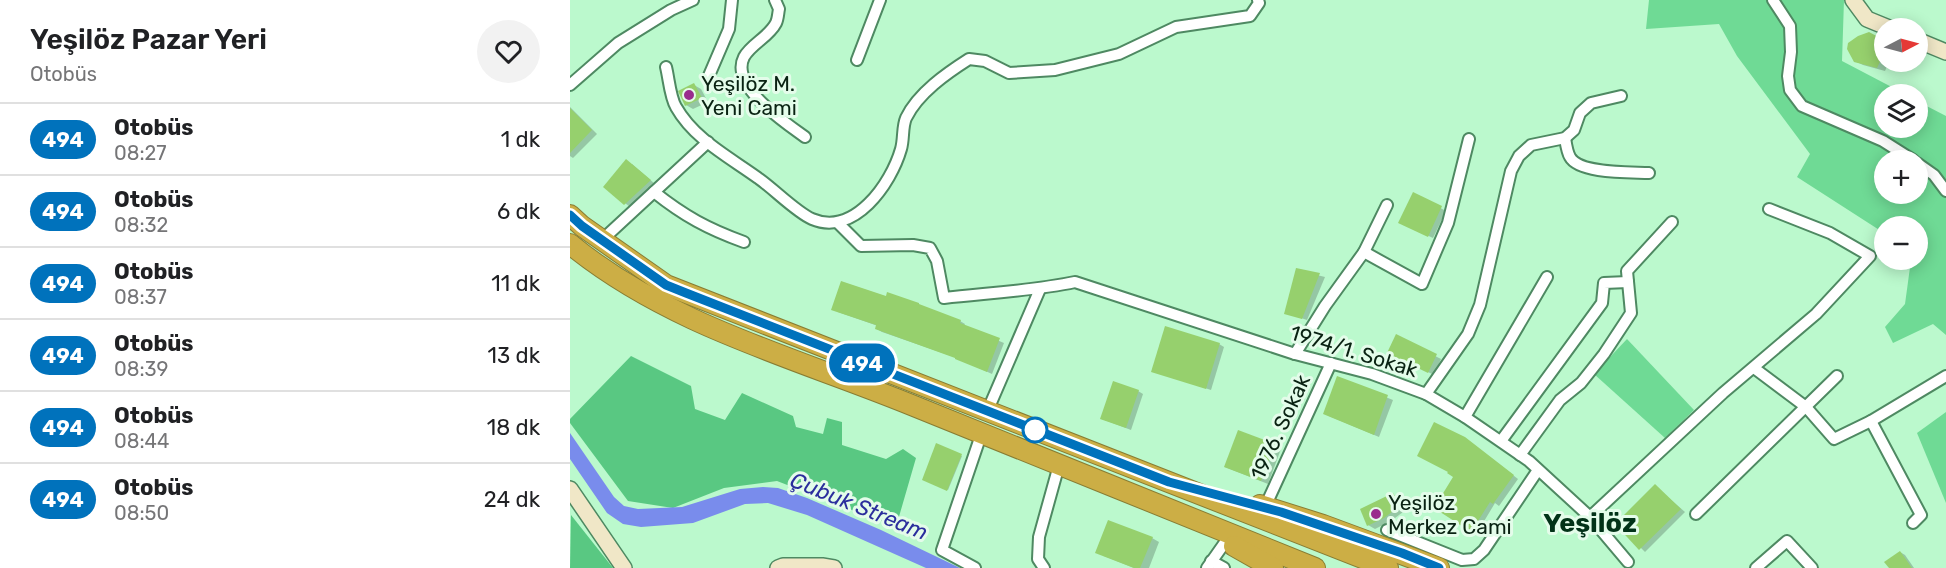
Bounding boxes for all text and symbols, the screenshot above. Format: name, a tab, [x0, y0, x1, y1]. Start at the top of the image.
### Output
north arrow	[1874, 18, 1928, 72]
map controls	[1874, 18, 1928, 270]
button: heart	[477, 20, 540, 83]
text: Yeşilöz Pazar Yeri	[30, 23, 267, 56]
text: Otobüs	[30, 62, 97, 86]
place label: Yeşilöz M. Yeni Cami	[701, 71, 797, 120]
button: layers	[1874, 84, 1928, 138]
marker: Yeşilöz M. Yeni Cami	[682, 88, 696, 102]
text: Otobüs	[114, 114, 194, 141]
text: 1 dk	[501, 126, 540, 153]
text: 494	[42, 127, 84, 152]
text: 08:27	[114, 141, 167, 165]
button: +	[1874, 150, 1928, 204]
text: Otobüs	[114, 186, 194, 213]
text: 6 dk	[497, 198, 540, 225]
text: 494	[42, 199, 84, 224]
text: 08:32	[114, 213, 168, 237]
button: −	[1874, 216, 1928, 270]
text: Otobüs	[114, 258, 194, 285]
text: 11 dk	[491, 270, 540, 297]
text: 494	[42, 271, 84, 296]
text: 08:37	[114, 285, 167, 309]
street label: 1974/1. Sokak	[1287, 320, 1421, 382]
text: Otobüs	[114, 330, 194, 357]
text: 13 dk	[488, 342, 540, 369]
text: 494	[42, 343, 84, 368]
line badge: 494	[828, 344, 896, 382]
text: 494	[841, 351, 883, 376]
text: 08:39	[114, 357, 168, 381]
street label: 1976. Sokak	[1245, 370, 1315, 483]
text: Otobüs	[114, 402, 194, 429]
text: 18 dk	[487, 414, 540, 441]
text: 494	[42, 415, 84, 440]
unlabelled marker	[1022, 417, 1048, 443]
text: 08:44	[114, 429, 169, 453]
water label: Çubuk Stream	[786, 466, 932, 546]
text: Otobüs	[114, 474, 194, 501]
text: 24 dk	[484, 486, 540, 513]
text: 494	[42, 487, 84, 512]
place label: Yeşilöz Merkez Cami	[1388, 490, 1512, 539]
text: 08:50	[114, 501, 169, 525]
marker: Yeşilöz Merkez Cami	[1369, 507, 1383, 521]
district label: Yeşilöz	[1543, 507, 1637, 539]

